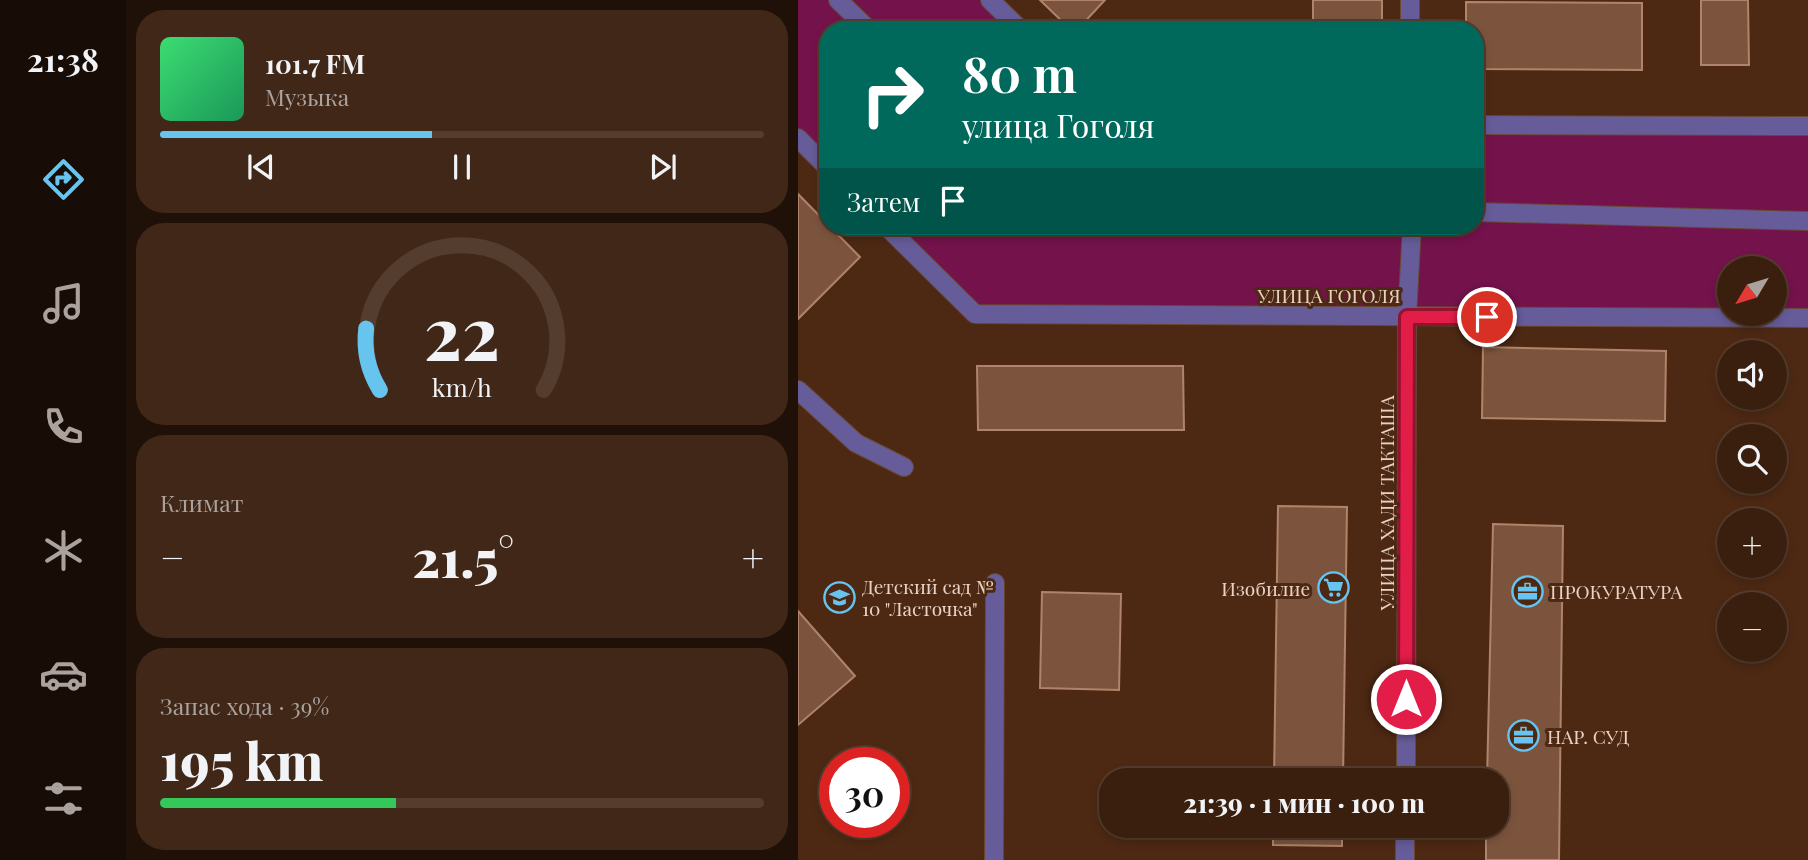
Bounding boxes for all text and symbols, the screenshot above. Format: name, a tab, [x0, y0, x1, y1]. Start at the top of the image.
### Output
text: 21:38	[27, 37, 99, 80]
text: 80 m	[962, 40, 1077, 105]
text: 101.7 FM	[265, 46, 365, 81]
icon: right	[847, 49, 938, 140]
text: Музыка	[265, 81, 349, 112]
text: улица Гоголя	[962, 103, 1155, 146]
icon: previous	[242, 148, 280, 186]
icon: pause	[443, 148, 481, 186]
icon: next	[644, 148, 682, 186]
icon: directions	[39, 155, 88, 204]
icon: arrive	[934, 182, 972, 220]
text: Затем	[847, 184, 920, 219]
north arrow	[1717, 256, 1787, 326]
map controls	[1717, 256, 1787, 662]
icon: music	[39, 279, 88, 328]
text: 22	[424, 281, 500, 378]
street label: УЛИЦА ГОГОЛЯ	[1256, 282, 1401, 308]
pin	[1457, 287, 1517, 347]
icon: arrive	[1468, 298, 1506, 336]
button: sound	[1717, 340, 1787, 410]
text: km/h	[432, 370, 492, 403]
street label: УЛИЦА ХАДИ ТАКТАША	[1373, 394, 1399, 612]
icon: phone	[39, 402, 88, 451]
button: search	[1717, 424, 1787, 494]
text: Климат	[160, 487, 243, 518]
button: +	[1717, 508, 1787, 578]
text: 21.5°	[412, 522, 514, 591]
icon: climate	[39, 526, 88, 575]
text: −	[160, 531, 185, 582]
text: +	[742, 531, 764, 582]
supermarket icon: Изобилие	[1316, 571, 1350, 605]
place label: Детский сад № 10 "Ласточка"	[862, 573, 994, 621]
office icon: ПРОКУРАТУРА	[1510, 574, 1544, 608]
place label: Изобилие	[1221, 575, 1310, 601]
place label: ПРОКУРАТУРА	[1550, 578, 1683, 604]
school or university icon: Детский сад № 10 "Ласточка"	[822, 580, 856, 614]
button: −	[1717, 592, 1787, 662]
icon: car	[39, 650, 88, 699]
position arrow	[1369, 662, 1443, 736]
text: Запас хода · 39%	[160, 690, 329, 721]
office icon: НАР. СУД	[1507, 719, 1541, 753]
place label: НАР. СУД	[1547, 723, 1629, 749]
text: 195 km	[160, 725, 323, 794]
speed limit sign: 30	[819, 747, 910, 838]
icon: filters	[39, 774, 88, 823]
text: 21:39 · 1 мин · 100 m	[1183, 785, 1425, 820]

